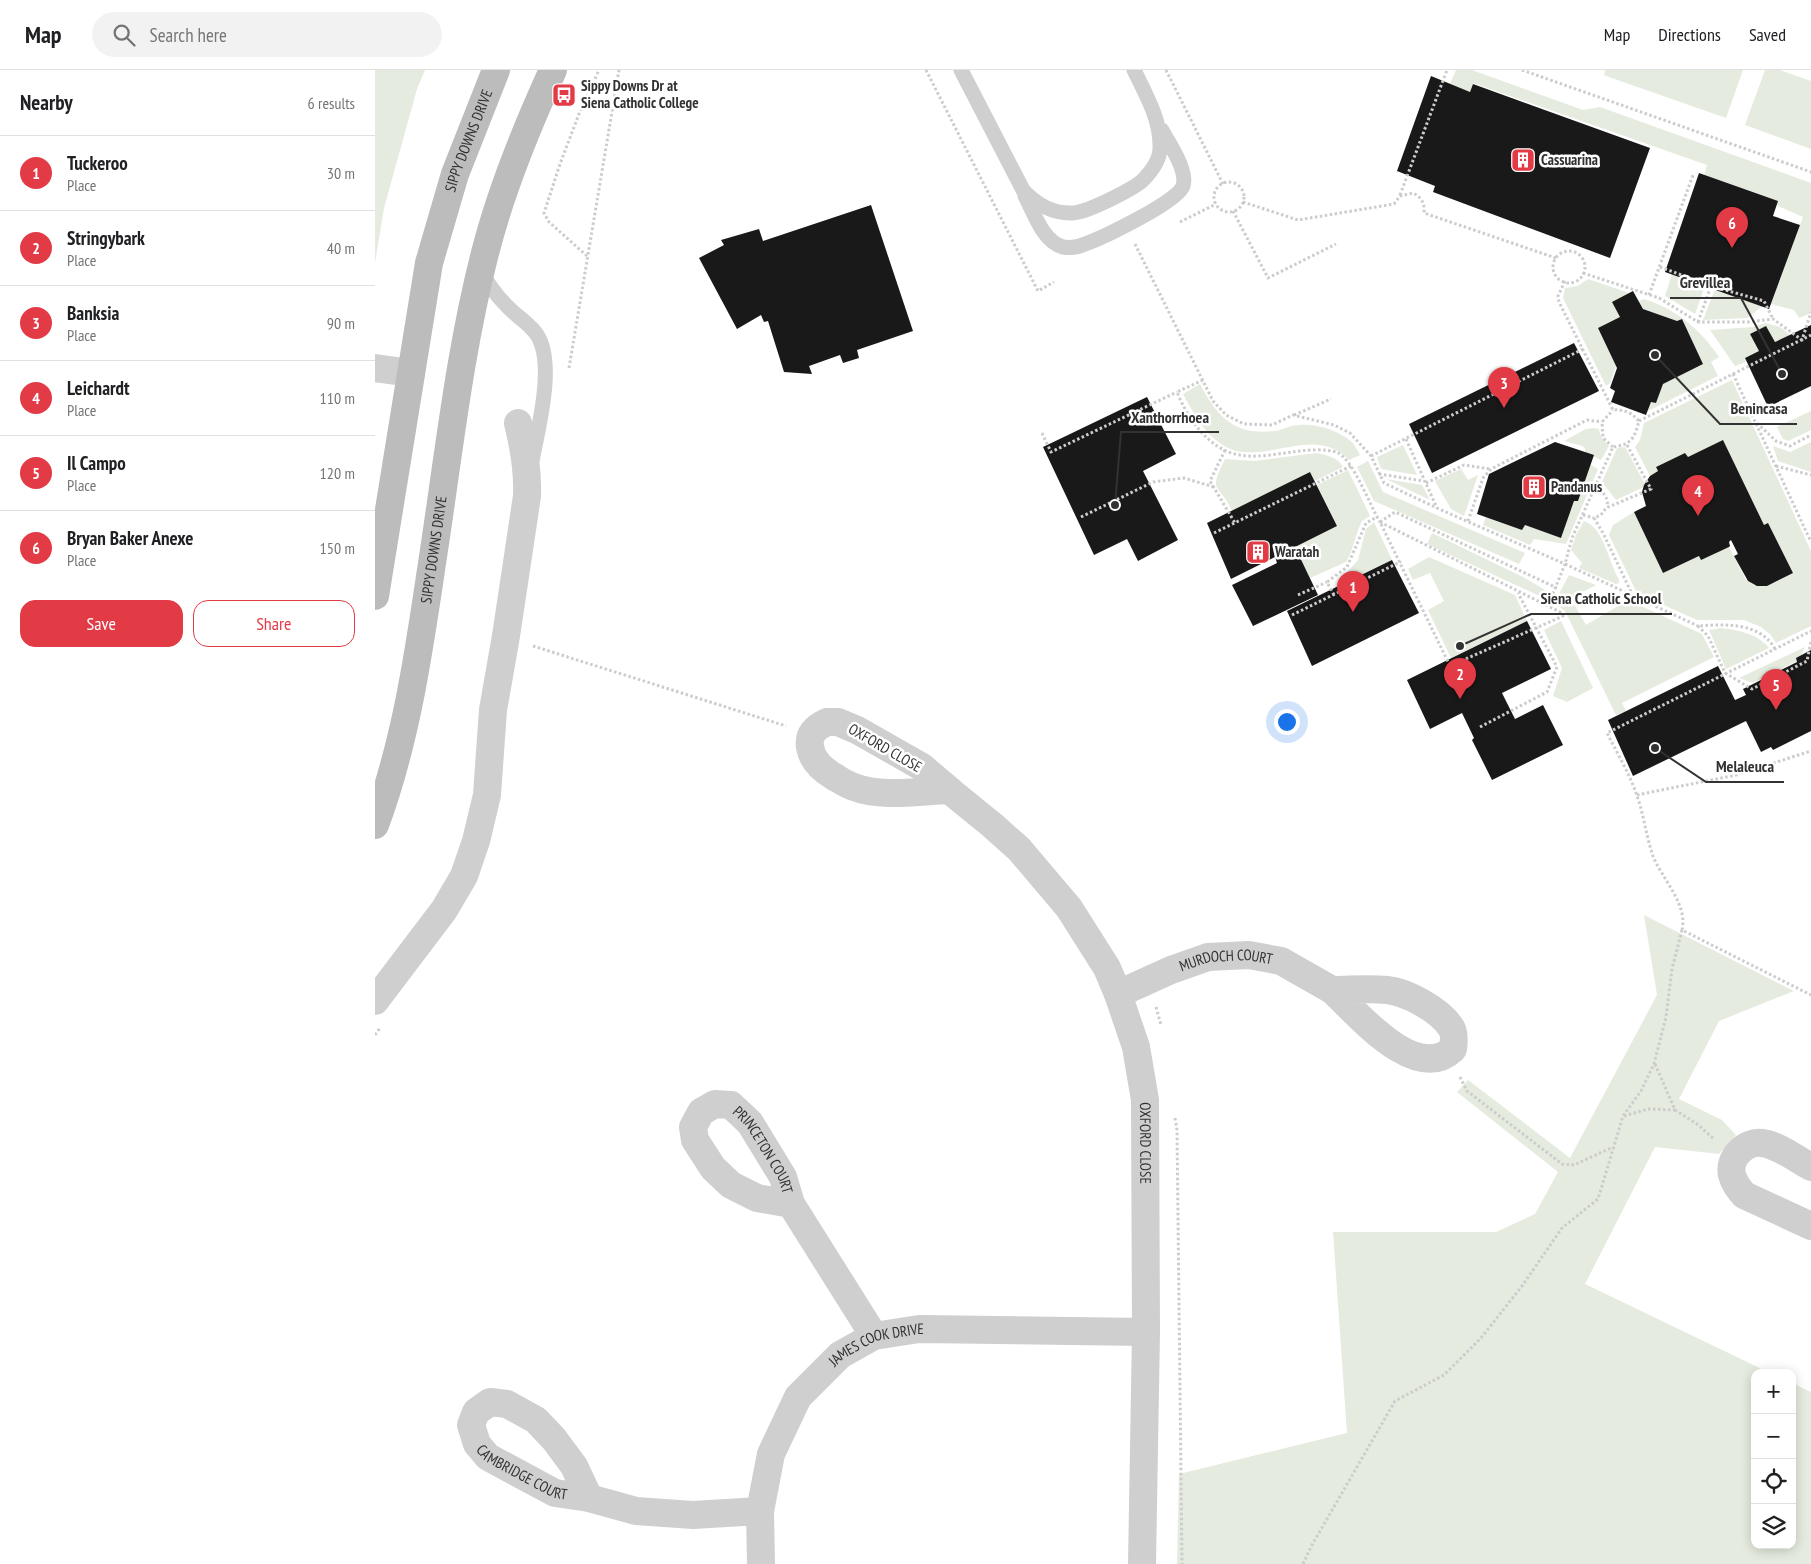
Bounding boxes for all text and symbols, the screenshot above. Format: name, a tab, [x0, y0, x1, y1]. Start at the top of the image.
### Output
search box	[92, 12, 442, 57]
text: Map	[25, 19, 62, 50]
icon: search	[110, 21, 138, 49]
text: Search here	[150, 23, 227, 47]
text: Map	[1604, 23, 1630, 46]
text: Directions	[1658, 23, 1721, 46]
text: Saved	[1749, 23, 1786, 46]
place label: Sippy Downs Dr at Siena Catholic College	[581, 76, 699, 112]
bus stop icon: Sippy Downs Dr at Siena Catholic College	[551, 82, 577, 108]
street label: SIPPY DOWNS DRIVE	[440, 86, 496, 194]
text: Nearby	[20, 89, 73, 116]
text: 6 results	[308, 93, 355, 113]
building icon: Cassuarina	[1510, 147, 1536, 173]
place label: Cassuarina	[1541, 150, 1598, 169]
text: Tuckeroo	[67, 151, 128, 175]
text: 1	[32, 163, 40, 183]
text: 30 m	[327, 163, 355, 183]
text: Place	[67, 175, 96, 195]
pin: 6	[1716, 207, 1748, 248]
text: Stringybark	[67, 226, 145, 250]
text: 2	[32, 238, 40, 258]
text: 40 m	[327, 238, 355, 258]
text: Place	[67, 250, 96, 270]
callout: Grevillea	[1670, 267, 1741, 298]
text: Grevillea	[1680, 272, 1731, 292]
text: Banksia	[67, 301, 119, 325]
text: 3	[32, 313, 40, 333]
text: 90 m	[327, 313, 355, 333]
text: Place	[67, 325, 96, 345]
pin: 3	[1488, 367, 1520, 408]
text: Leichardt	[67, 376, 130, 400]
text: 4	[32, 388, 40, 408]
text: 110 m	[320, 388, 355, 408]
callout: Benincasa	[1720, 393, 1797, 424]
text: Benincasa	[1730, 398, 1788, 418]
text: Place	[67, 400, 96, 420]
callout: Xanthorrhoea	[1121, 401, 1219, 432]
text: Xanthorrhoea	[1131, 407, 1209, 427]
text: Il Campo	[67, 451, 126, 475]
text: 5	[32, 463, 40, 483]
text: 120 m	[320, 463, 355, 483]
building icon: Pandanus	[1521, 474, 1547, 500]
text: Place	[67, 475, 96, 495]
pin: 4	[1682, 475, 1714, 516]
place label: Pandanus	[1551, 477, 1602, 496]
street label: SIPPY DOWNS DRIVE	[416, 495, 451, 605]
text: Bryan Baker Anexe	[67, 526, 193, 550]
text: 6	[32, 538, 40, 558]
text: 150 m	[320, 538, 355, 558]
building icon: Waratah	[1245, 539, 1271, 565]
place label: Waratah	[1274, 542, 1319, 561]
text: Place	[67, 550, 96, 570]
pin: 1	[1337, 571, 1369, 612]
callout: Siena Catholic School	[1531, 583, 1672, 614]
text: Siena Catholic School	[1540, 588, 1662, 608]
button: Save	[20, 600, 183, 647]
button: Share	[193, 600, 355, 647]
pin: 2	[1444, 658, 1476, 699]
pin: 5	[1760, 669, 1792, 710]
your location	[1274, 709, 1300, 735]
street label: OXFORD CLOSE	[845, 719, 925, 776]
callout: Melaleuca	[1706, 751, 1784, 782]
text: Melaleuca	[1716, 756, 1774, 776]
street label: MURDOCH COURT	[1177, 945, 1275, 975]
street label: PRINCETON COURT	[729, 1102, 797, 1196]
street label: OXFORD CLOSE	[1136, 1102, 1155, 1184]
street label: JAMES COOK DRIVE	[824, 1319, 924, 1371]
map controls	[1751, 1369, 1796, 1549]
button: +	[1751, 1369, 1796, 1414]
button: −	[1751, 1414, 1796, 1459]
street label: CAMBRIDGE COURT	[473, 1440, 569, 1504]
button: locate	[1751, 1459, 1796, 1504]
button: layers	[1751, 1504, 1796, 1549]

